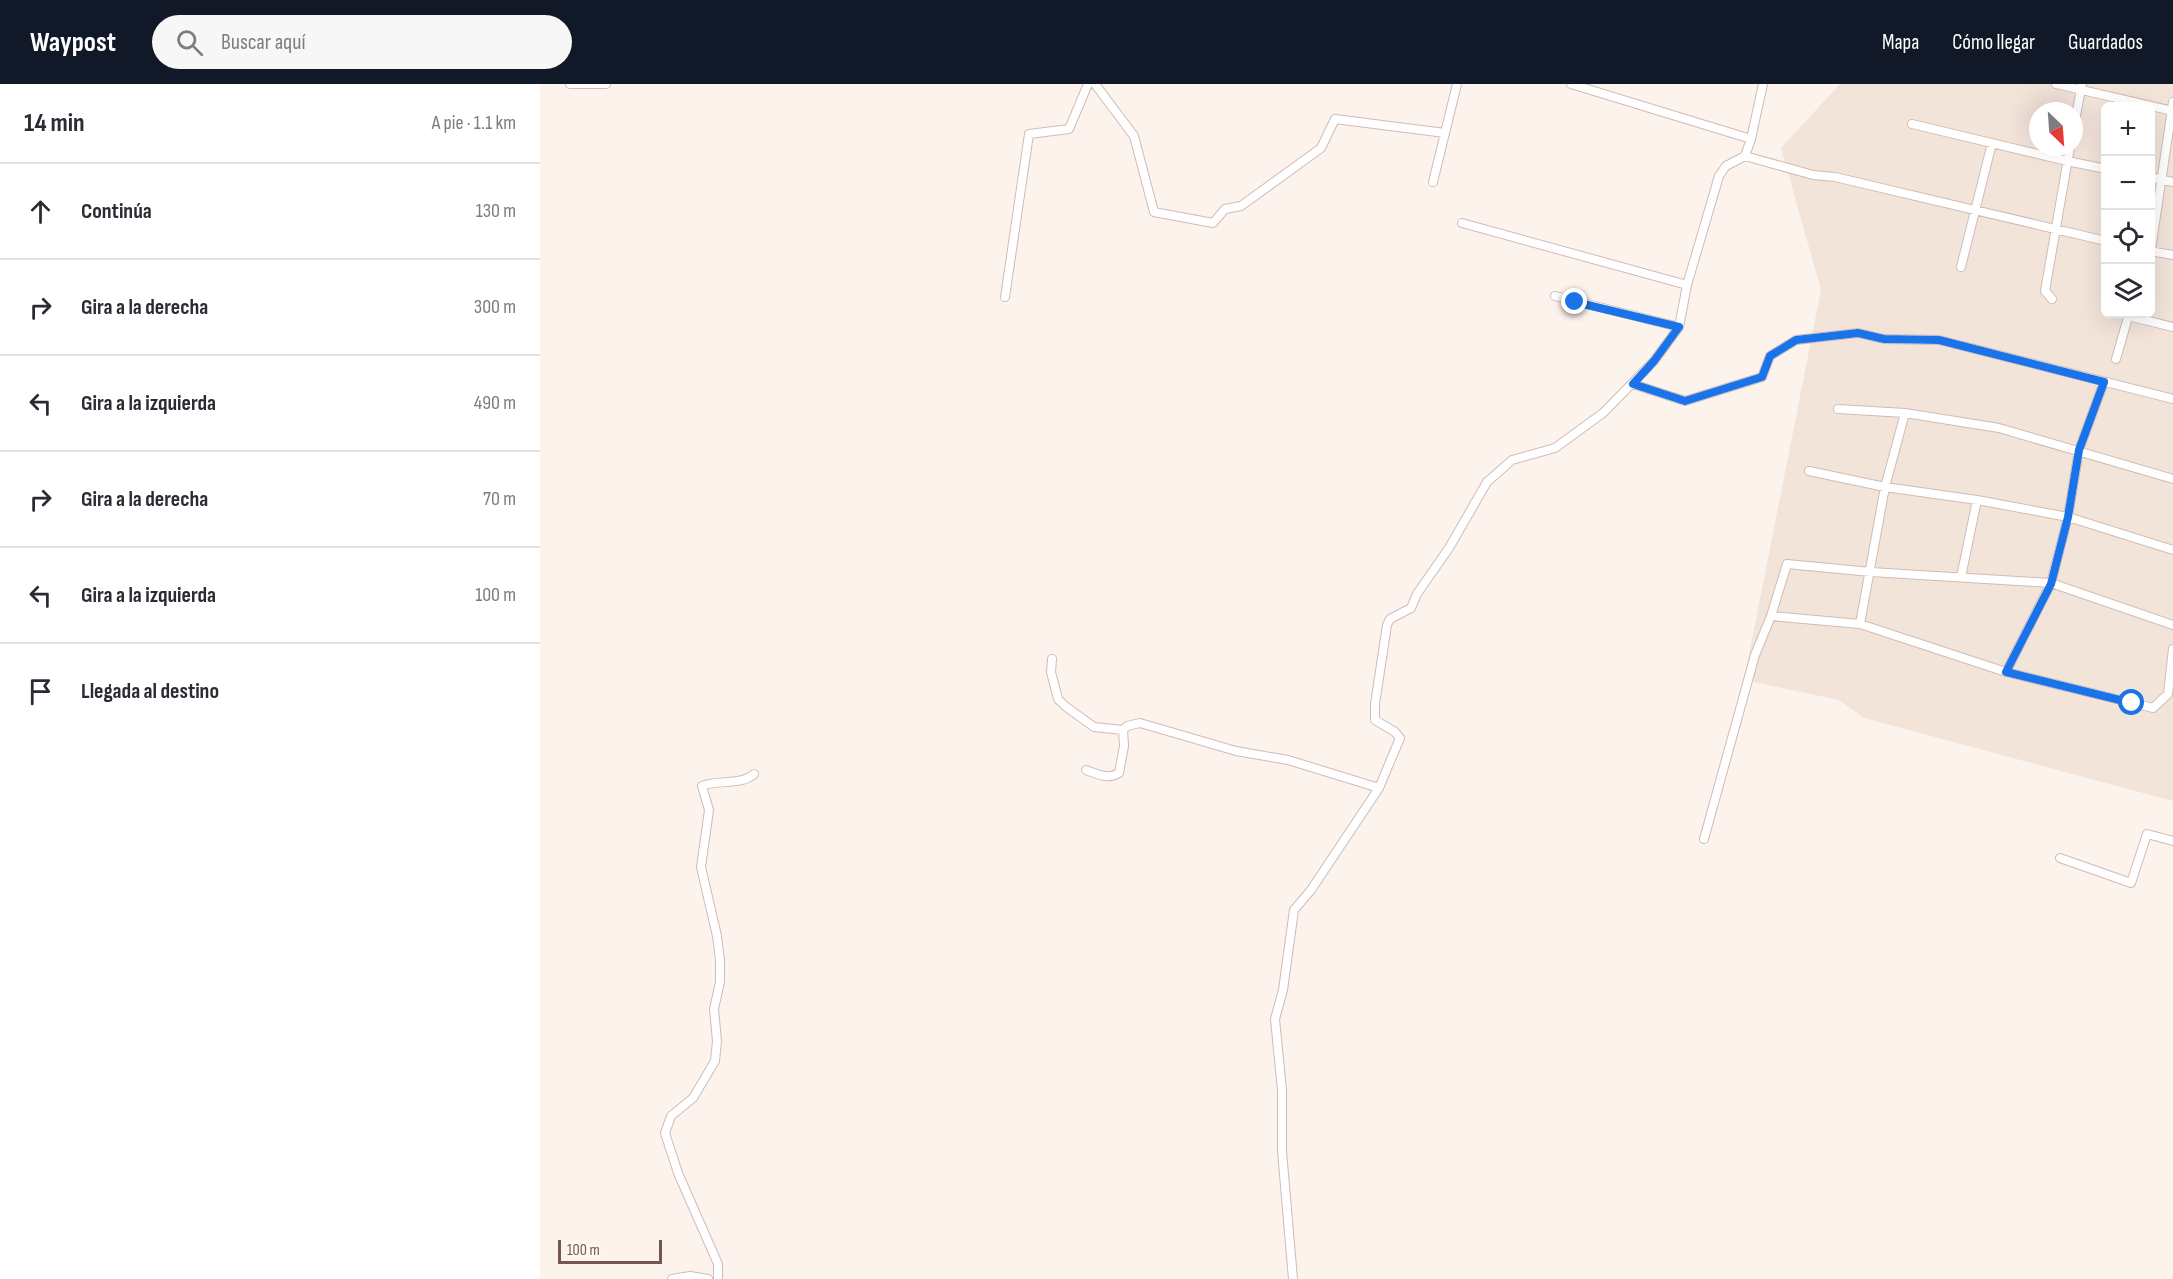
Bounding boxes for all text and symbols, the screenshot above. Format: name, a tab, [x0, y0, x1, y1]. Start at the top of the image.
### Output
search box	[152, 15, 572, 69]
text: Waypost	[30, 26, 116, 59]
icon: search	[173, 26, 206, 59]
text: Buscar aquí	[221, 29, 306, 56]
text: Mapa	[1882, 30, 1919, 55]
text: Cómo llegar	[1952, 30, 2035, 55]
text: Guardados	[2068, 30, 2143, 55]
north arrow	[2029, 102, 2083, 156]
map controls	[2101, 102, 2155, 318]
button: +	[2101, 102, 2155, 156]
text: 14 min	[24, 108, 85, 139]
text: A pie · 1.1 km	[432, 111, 516, 135]
button: −	[2101, 156, 2155, 210]
icon: ahead	[24, 195, 57, 228]
text: Continúa	[81, 198, 152, 225]
text: 130 m	[476, 199, 516, 223]
button: locate	[2101, 210, 2155, 264]
button: layers	[2101, 264, 2155, 318]
route end	[1561, 288, 1587, 314]
icon: right	[24, 291, 57, 324]
text: Gira a la derecha	[81, 294, 208, 321]
text: 300 m	[474, 295, 516, 319]
icon: left	[24, 387, 57, 420]
text: Gira a la izquierda	[81, 390, 216, 417]
text: 490 m	[474, 391, 516, 415]
icon: right	[24, 483, 57, 516]
text: Gira a la derecha	[81, 486, 208, 513]
text: 70 m	[483, 487, 516, 511]
icon: left	[24, 579, 57, 612]
text: Gira a la izquierda	[81, 582, 216, 609]
text: 100 m	[475, 583, 516, 607]
icon: arrive	[24, 675, 57, 708]
text: Llegada al destino	[81, 678, 219, 705]
route start	[2118, 689, 2144, 715]
scale bar	[558, 1237, 662, 1264]
text: 100 m	[567, 1241, 600, 1260]

